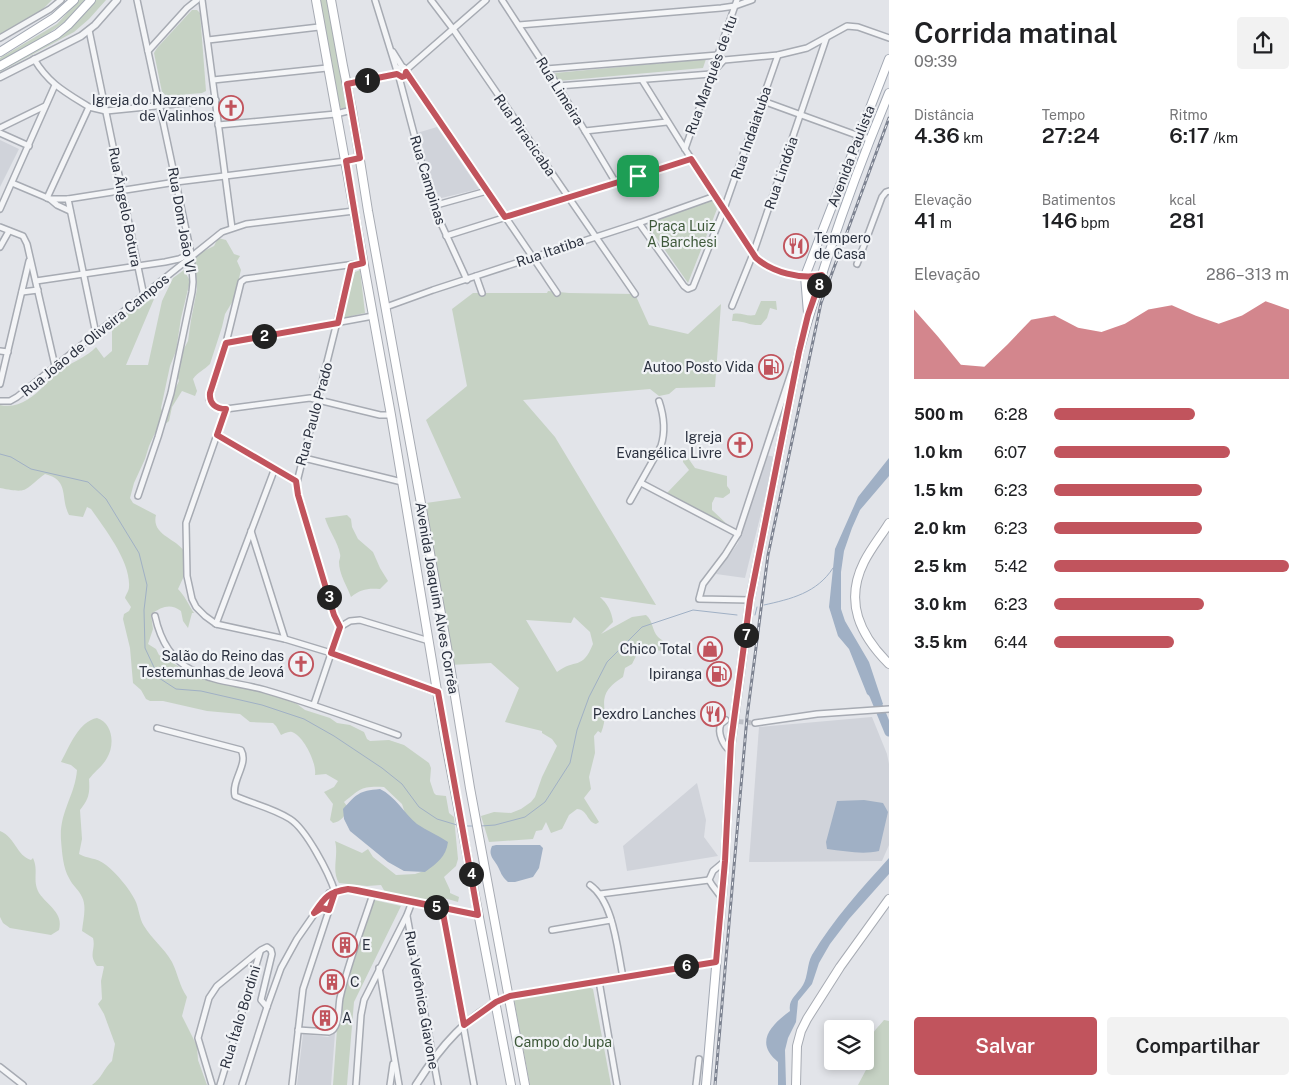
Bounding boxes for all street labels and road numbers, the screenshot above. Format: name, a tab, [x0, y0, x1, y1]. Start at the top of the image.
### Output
street label: Rua Marquês de Itu	[682, 13, 740, 137]
street label: Rua Limeira	[533, 54, 587, 128]
street label: Rua Indaiatuba	[728, 84, 774, 182]
street label: Rua Piracicaba	[491, 91, 559, 179]
street label: Avenida Paulista	[824, 103, 878, 209]
street label: Rua Campinas	[407, 133, 449, 227]
street label: Rua Lindóia	[761, 135, 801, 211]
street label: Rua Ângelo Botura	[106, 146, 145, 268]
street label: Rua Dom João VI	[165, 166, 199, 274]
street label: Rua Itatiba	[514, 232, 586, 270]
street label: Rua João de Oliveira Campos	[18, 270, 172, 400]
street label: Rua Paulo Prado	[292, 360, 336, 468]
street label: Avenida Joaquim Alves Corrêa	[412, 501, 462, 695]
street label: Rua Verônica Giavone	[402, 929, 442, 1071]
street label: Rua Ítalo Bordini	[216, 963, 263, 1071]

